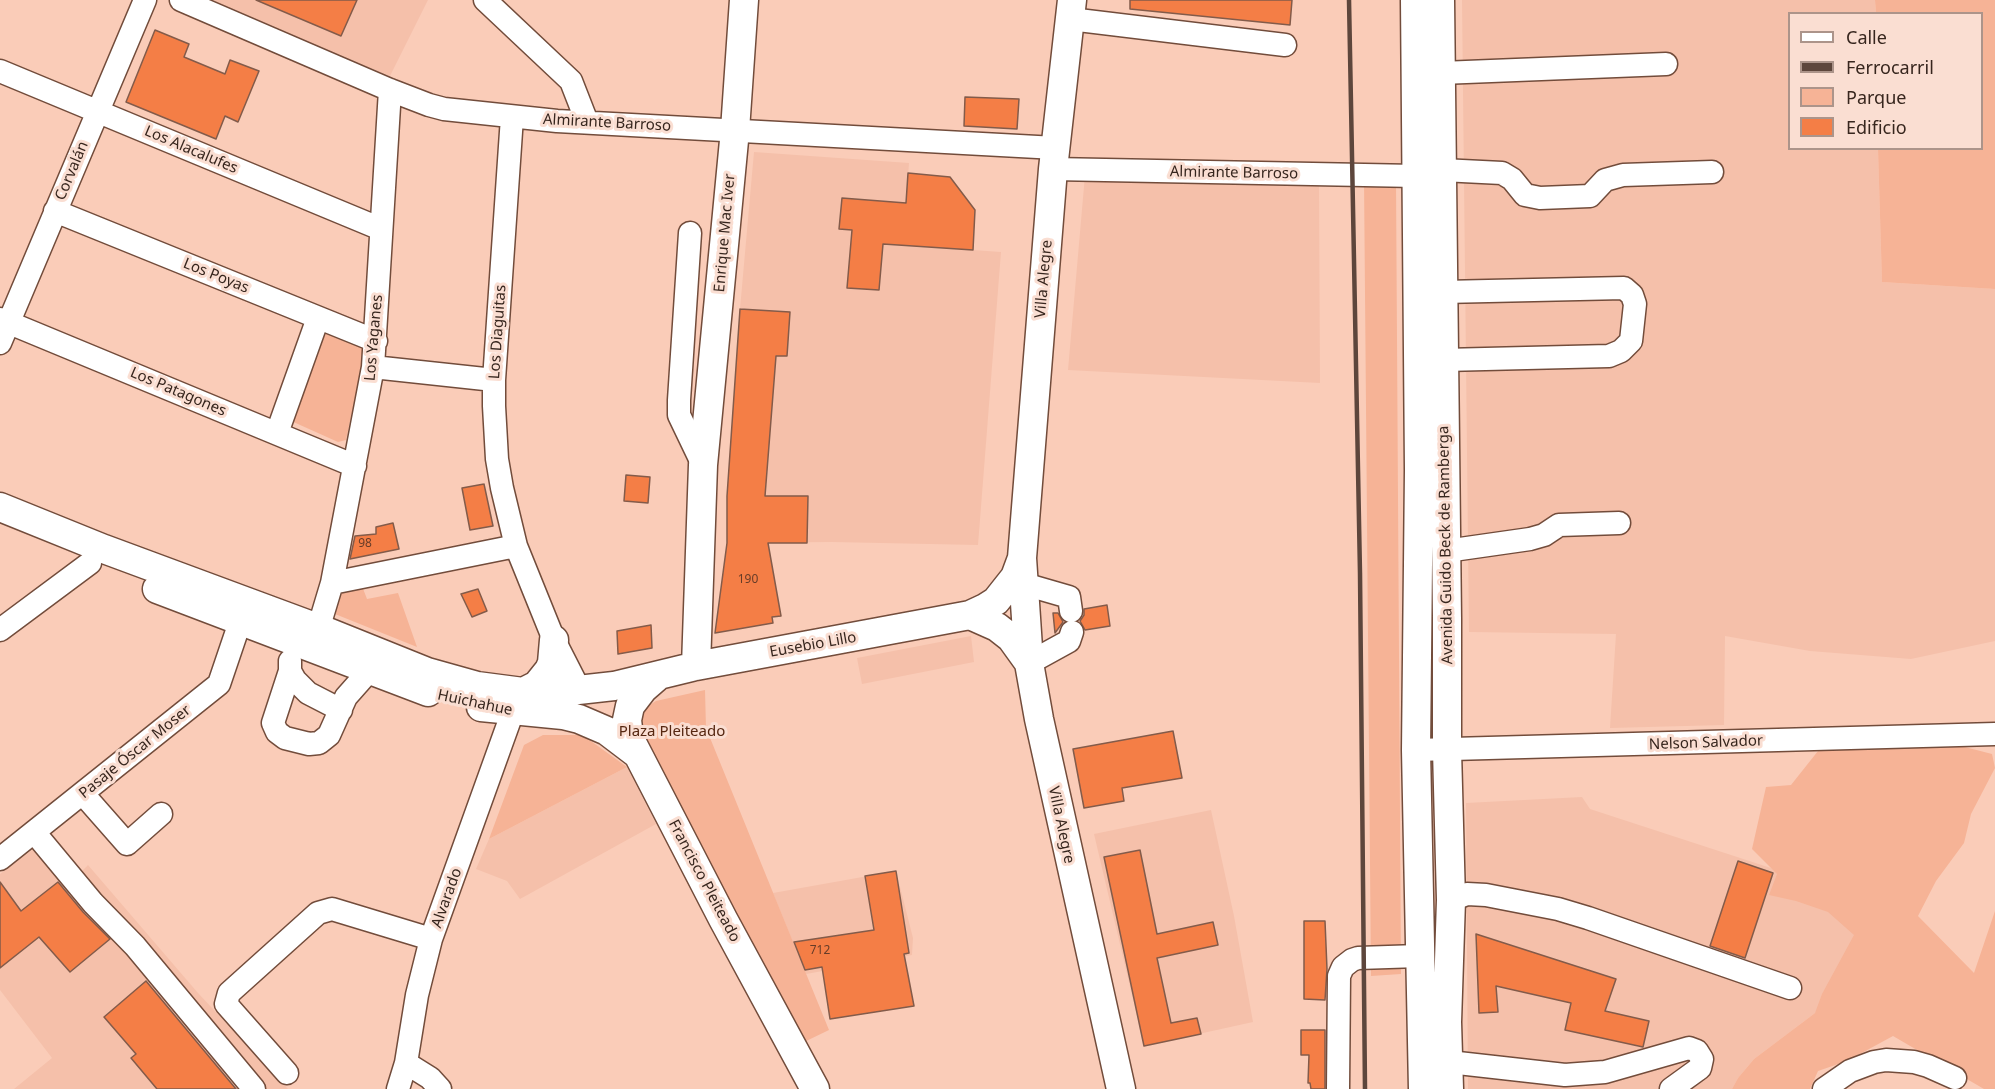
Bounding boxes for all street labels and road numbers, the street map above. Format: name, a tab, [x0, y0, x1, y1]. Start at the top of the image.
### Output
street label: Almirante Barroso	[542, 111, 672, 135]
street label: Los Alacalufes	[142, 122, 240, 178]
street label: Corvalán	[52, 139, 92, 203]
street label: Almirante Barroso	[1170, 163, 1298, 183]
street label: Enrique Mac Iver	[711, 173, 739, 293]
street label: Villa Alegre	[1032, 239, 1056, 319]
street label: Los Poyas	[181, 255, 251, 297]
street label: Los Diaguitas	[486, 284, 510, 380]
street label: Los Yaganes	[361, 294, 387, 382]
street label: Los Patagones	[127, 364, 229, 420]
street label: Avenida Guido Beck de Ramberga	[1435, 426, 1457, 664]
street label: Eusebio Lillo	[768, 629, 858, 661]
street label: Huichahue	[436, 686, 514, 720]
street label: Pasaje Óscar Moser	[76, 701, 194, 803]
street label: Nelson Salvador	[1649, 732, 1763, 754]
street label: Villa Alegre	[1044, 785, 1078, 865]
street label: Francisco Pleiteado	[664, 817, 744, 945]
street label: Alvarado	[428, 866, 466, 930]

